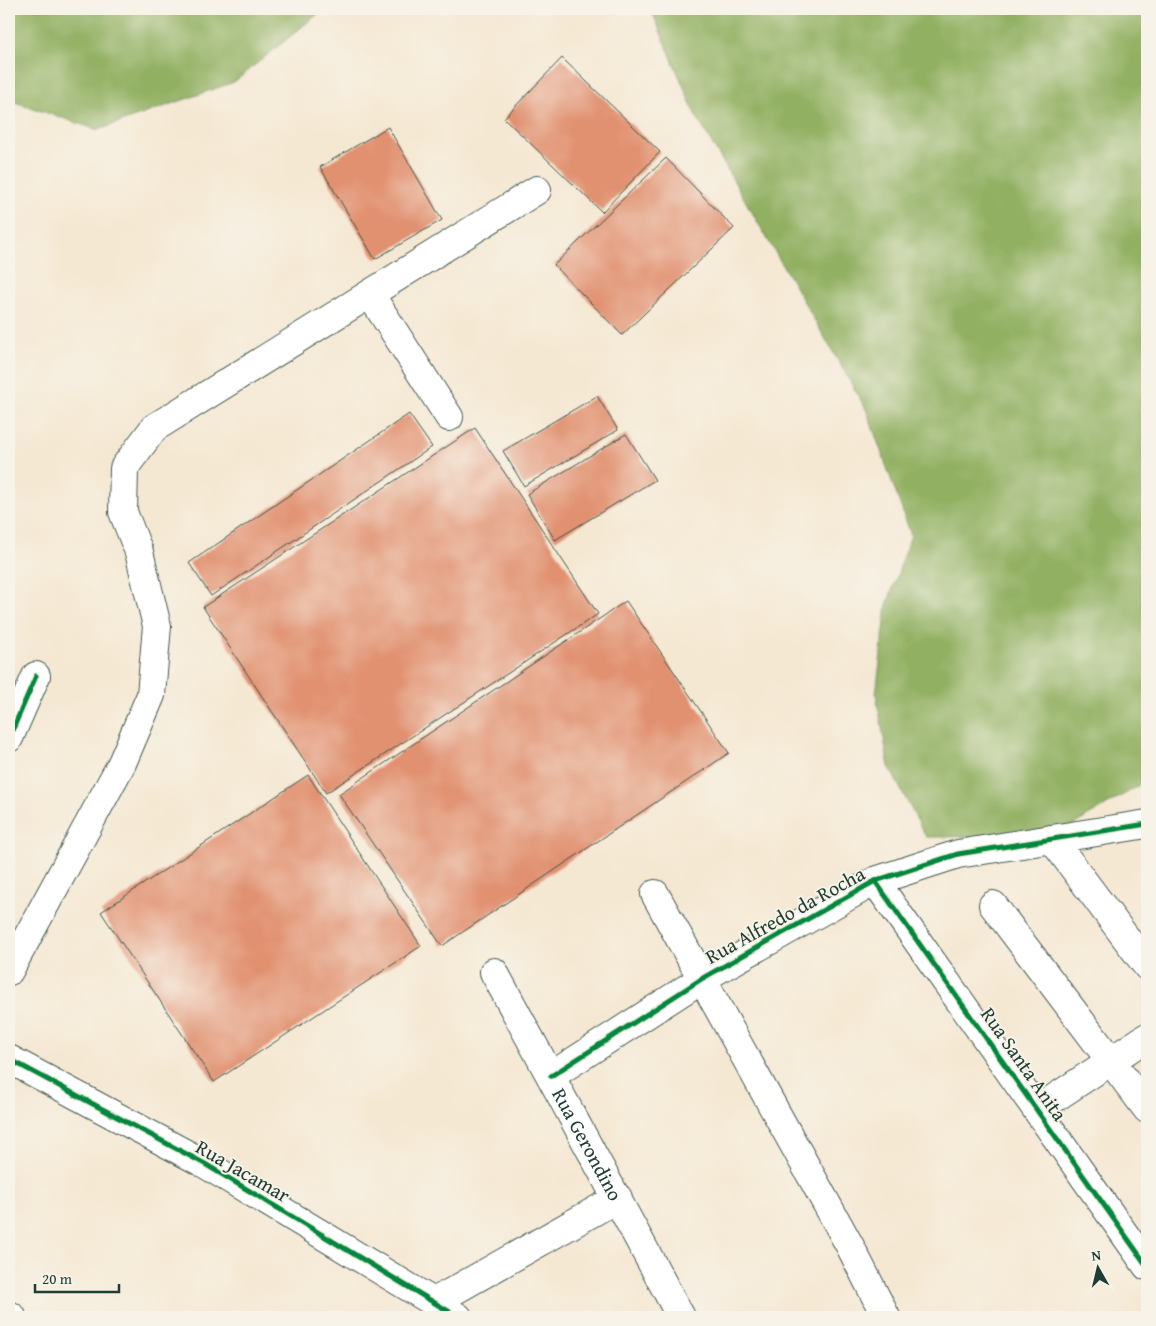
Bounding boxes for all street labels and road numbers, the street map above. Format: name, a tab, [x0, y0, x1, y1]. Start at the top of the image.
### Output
street label: Rua Alfredo da Rocha	[700, 858, 870, 971]
street label: Rua Santa Anita	[974, 1001, 1075, 1127]
street label: Rua Gerondino	[545, 1082, 630, 1206]
street label: Rua Jacamar	[191, 1132, 296, 1209]

